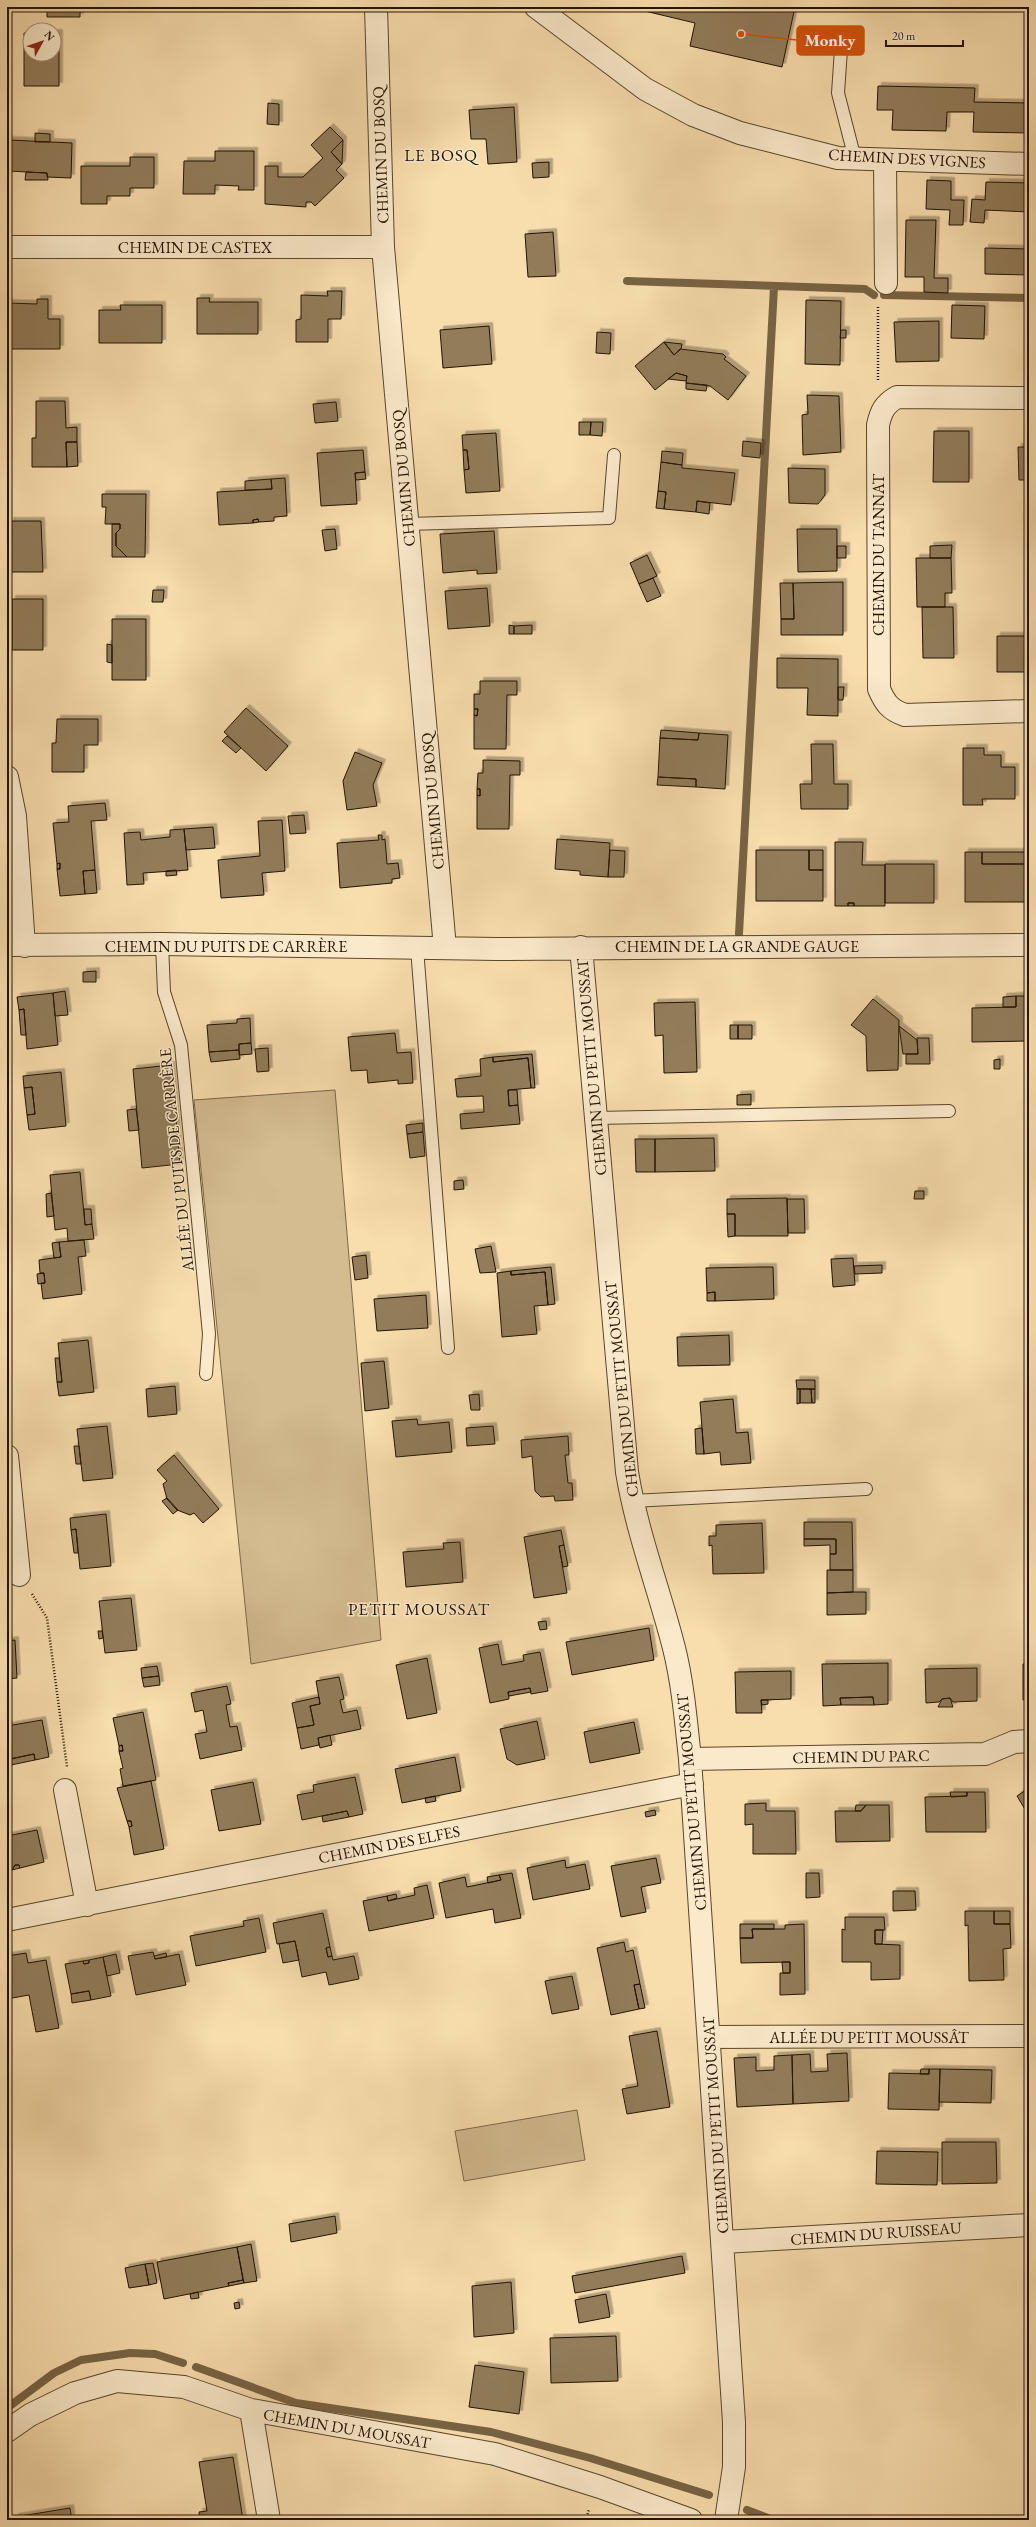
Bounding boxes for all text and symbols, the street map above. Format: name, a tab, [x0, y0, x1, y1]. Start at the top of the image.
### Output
north arrow	[22, 22, 62, 62]
scale bar	[886, 22, 963, 48]
callout: Monky	[797, 26, 864, 55]
text: N	[41, 28, 58, 44]
text: 20 m	[892, 28, 916, 44]
text: Monky	[805, 29, 856, 51]
street label: CHEMIN DU BOSQ	[368, 83, 393, 224]
district label: LE BOSQ	[404, 144, 479, 166]
street label: CHEMIN DES VIGNES	[828, 144, 986, 173]
street label: CHEMIN DE CASTEX	[118, 237, 273, 258]
street label: CHEMIN DU BOSQ	[387, 406, 420, 547]
street label: CHEMIN DU TANNAT	[868, 474, 889, 636]
street label: CHEMIN DU BOSQ	[416, 729, 449, 870]
street label: CHEMIN DU PUITS DE CARRÈRE	[105, 936, 347, 957]
street label: CHEMIN DE LA GRANDE GAUGE	[615, 936, 859, 957]
street label: CHEMIN DU PETIT MOUSSAT	[572, 957, 611, 1176]
street label: ALLÉE DU PUITS DE CARRÈRE	[154, 1047, 199, 1274]
street label: CHEMIN DU PETIT MOUSSAT	[600, 1279, 643, 1498]
district label: PETIT MOUSSAT	[348, 1598, 490, 1620]
street label: CHEMIN DU PETIT MOUSSAT	[672, 1692, 711, 1911]
street label: CHEMIN DU PARC	[792, 1745, 930, 1768]
street label: CHEMIN DES ELFES	[316, 1820, 462, 1869]
street label: CHEMIN DU PETIT MOUSSAT	[697, 2015, 734, 2234]
street label: ALLÉE DU PETIT MOUSSÂT	[768, 2027, 969, 2048]
street label: CHEMIN DU RUISSEAU	[790, 2217, 963, 2250]
street label: CHEMIN DU MOUSSAT	[262, 2403, 433, 2454]

